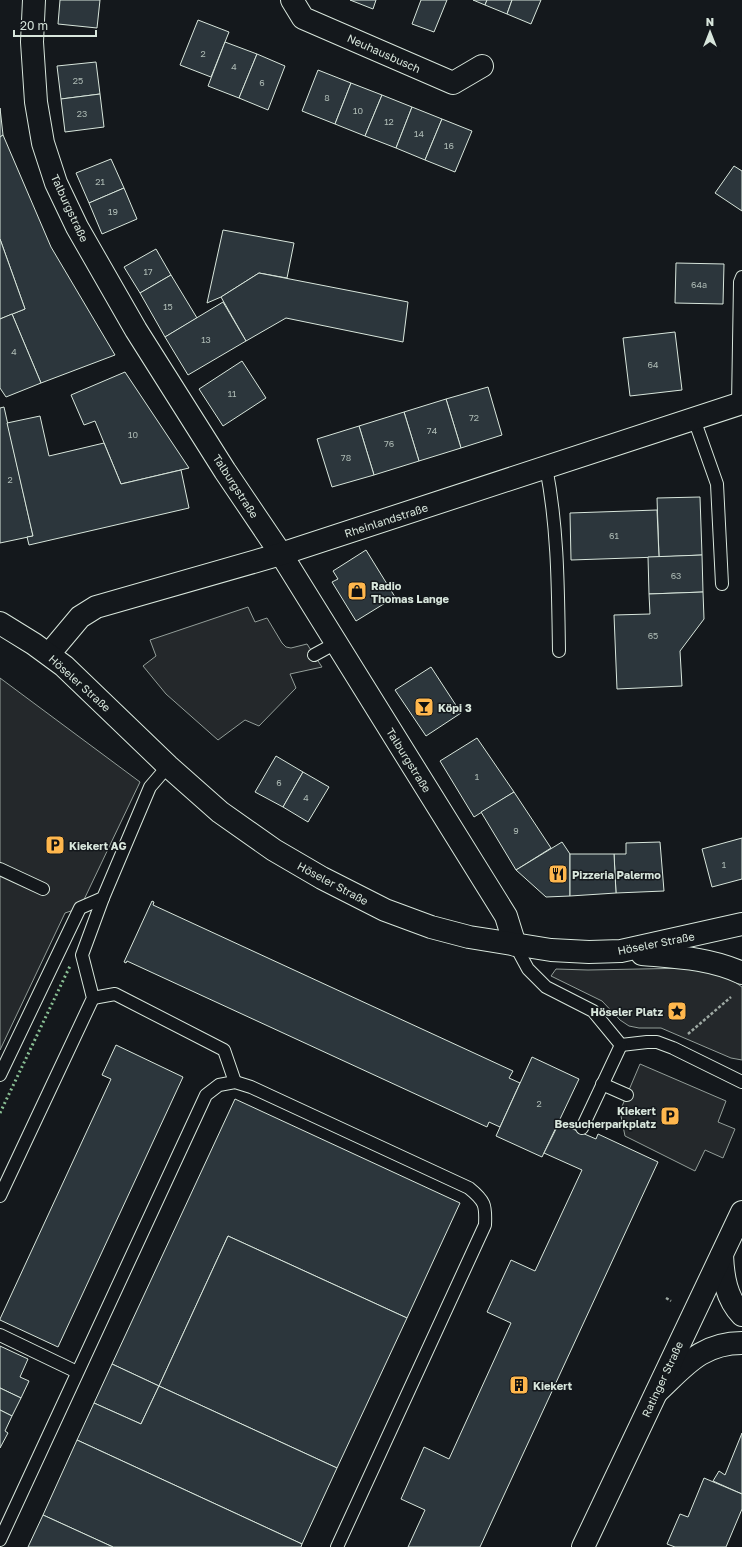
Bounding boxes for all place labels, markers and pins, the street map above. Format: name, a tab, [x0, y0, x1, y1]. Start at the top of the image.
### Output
place label: Radio Thomas Lange	[371, 579, 449, 605]
shop icon: Radio Thomas Lange	[346, 580, 368, 602]
bar icon: Köpi 3	[413, 696, 435, 718]
place label: Köpi 3	[438, 701, 472, 714]
parking icon: Kiekert AG	[44, 834, 66, 856]
place label: Kiekert AG	[69, 839, 126, 852]
restaurant icon: Pizzeria Palermo	[547, 863, 569, 885]
place label: Pizzeria Palermo	[572, 868, 661, 881]
place icon: Höseler Platz	[666, 1000, 688, 1022]
place label: Höseler Platz	[591, 1005, 663, 1018]
place label: Kiekert Besucherparkplatz	[554, 1104, 657, 1130]
parking icon: Kiekert Besucherparkplatz	[659, 1105, 681, 1127]
building icon: Kiekert	[508, 1374, 530, 1396]
place label: Kiekert	[533, 1379, 573, 1392]

